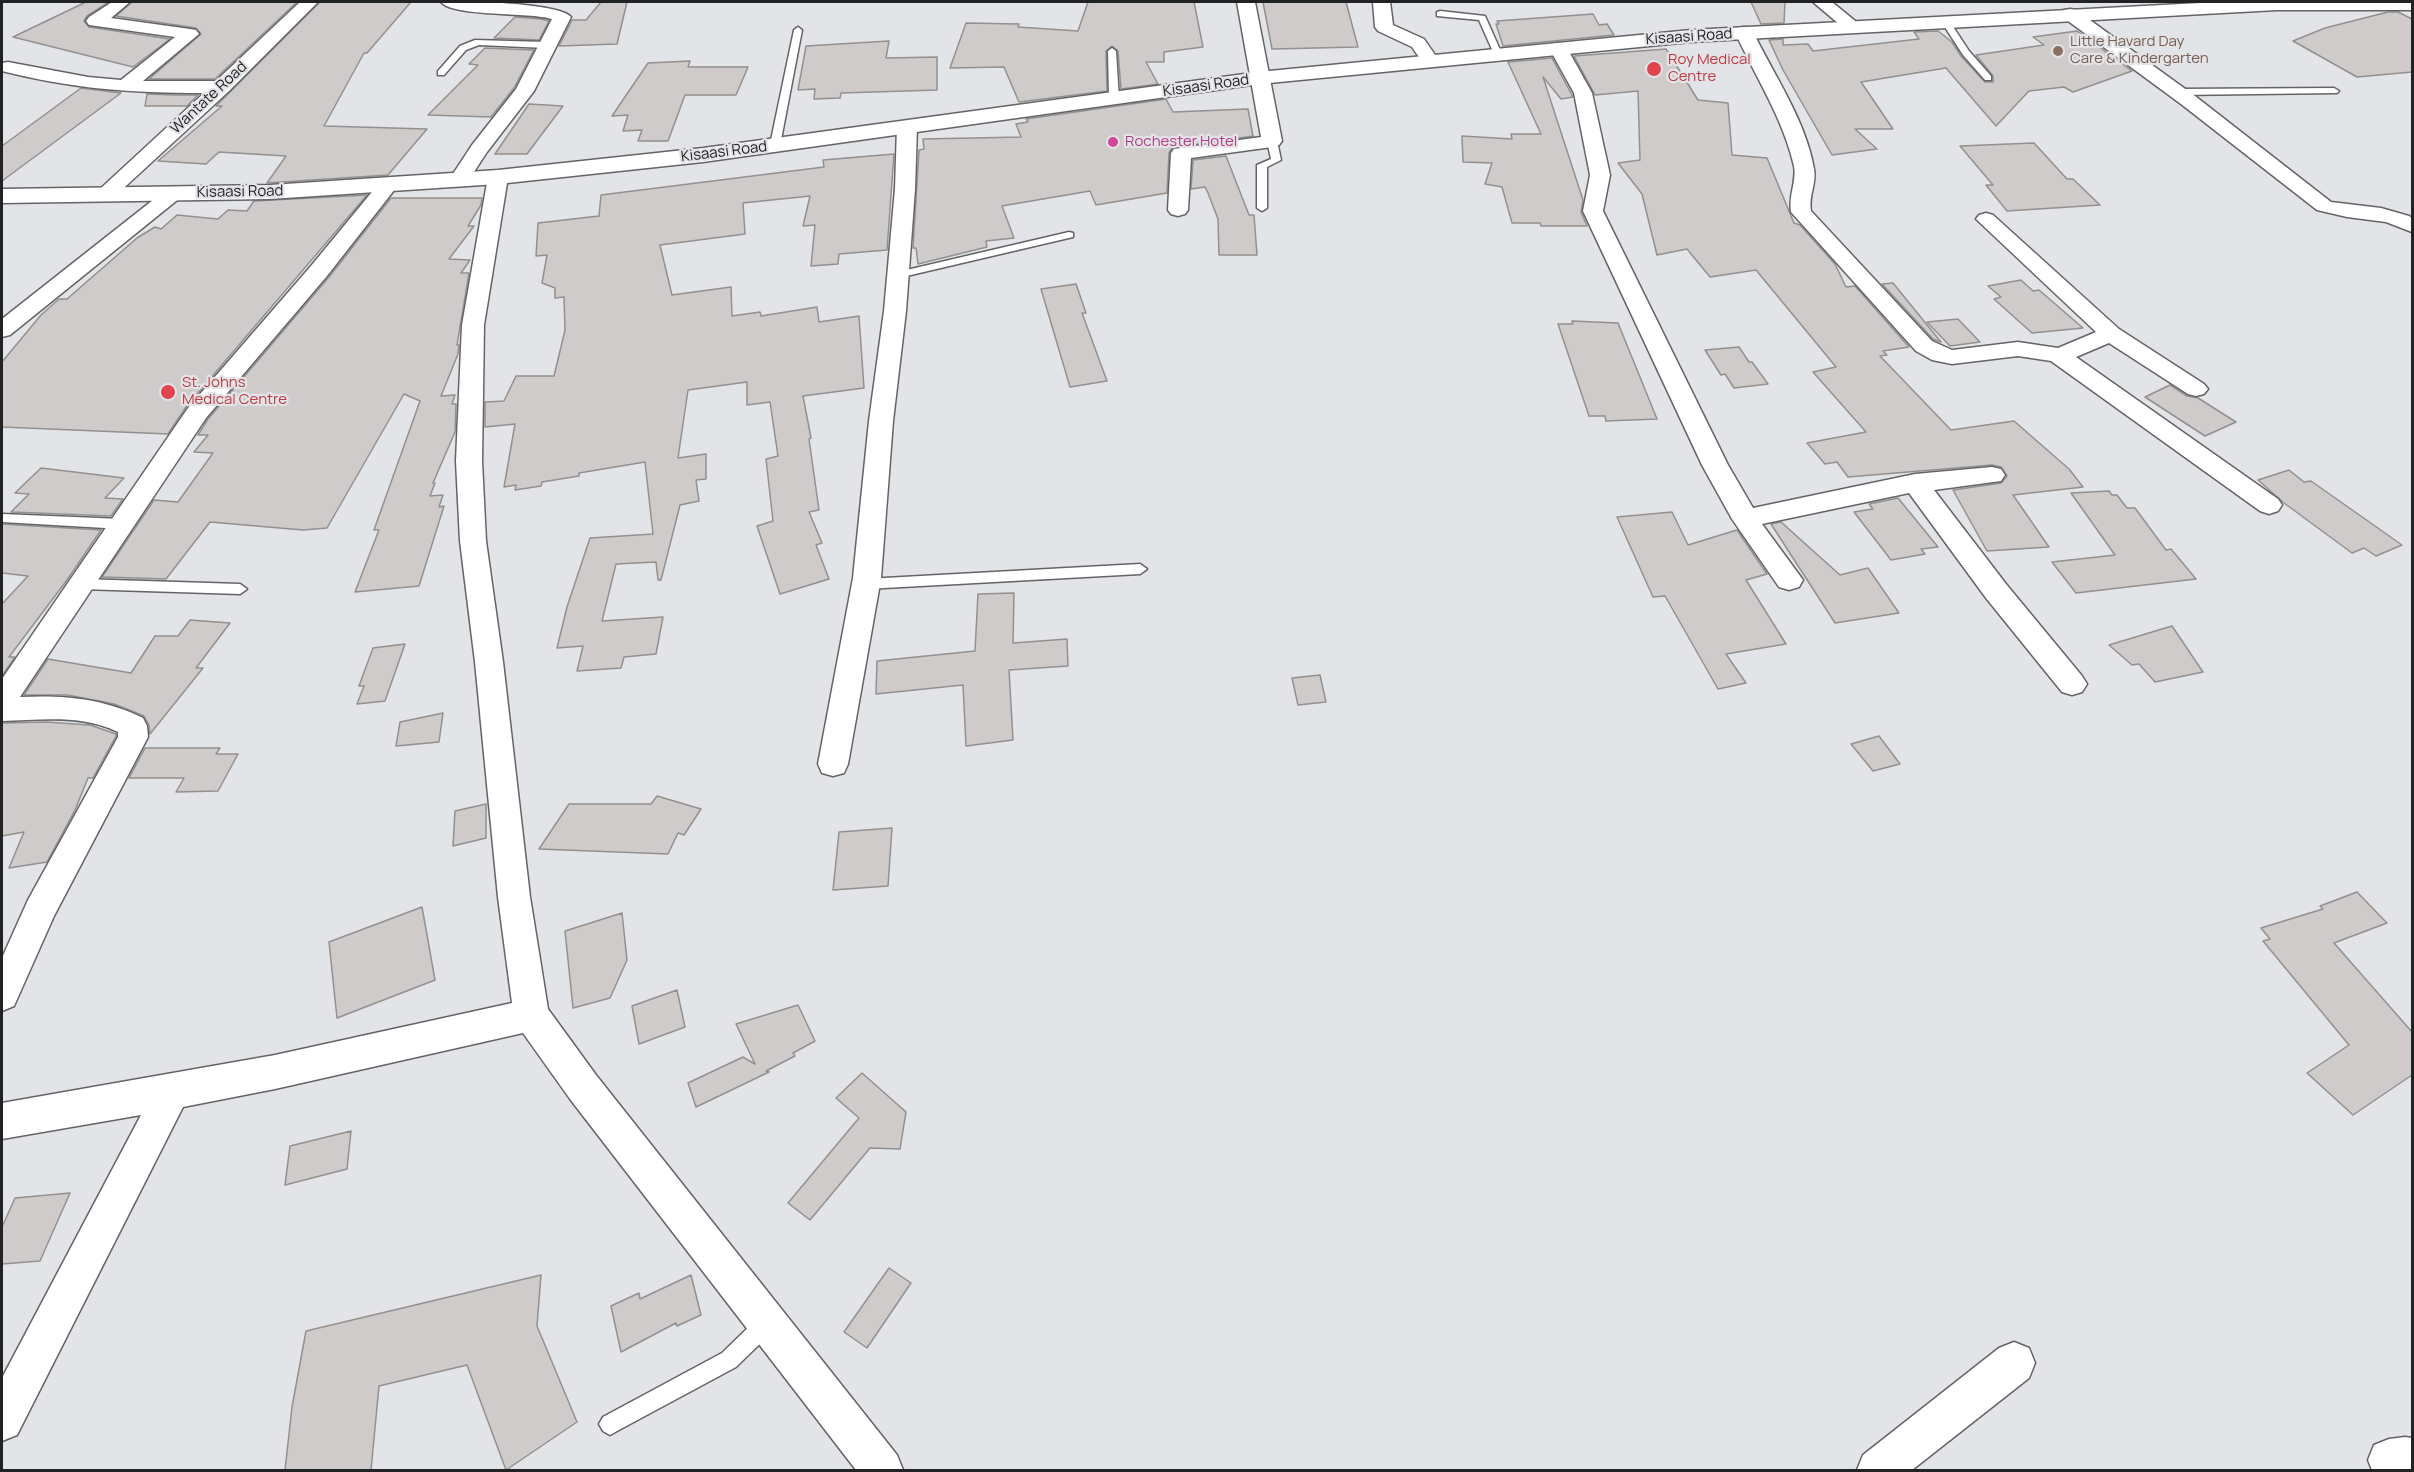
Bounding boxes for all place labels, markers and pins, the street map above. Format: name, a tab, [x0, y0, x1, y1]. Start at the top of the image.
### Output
place label: Little Havard Day Care & Kindergarten	[2070, 33, 2209, 68]
marker: Little Havard Day Care & Kindergarten	[2051, 44, 2065, 58]
place label: Roy Medical Centre	[1668, 51, 1751, 86]
marker: Roy Medical Centre	[1645, 60, 1663, 78]
place label: Rochester Hotel	[1125, 133, 1237, 151]
marker: Rochester Hotel	[1106, 135, 1120, 149]
place label: St. Johns Medical Centre	[182, 374, 287, 409]
marker: St. Johns Medical Centre	[159, 383, 177, 401]

